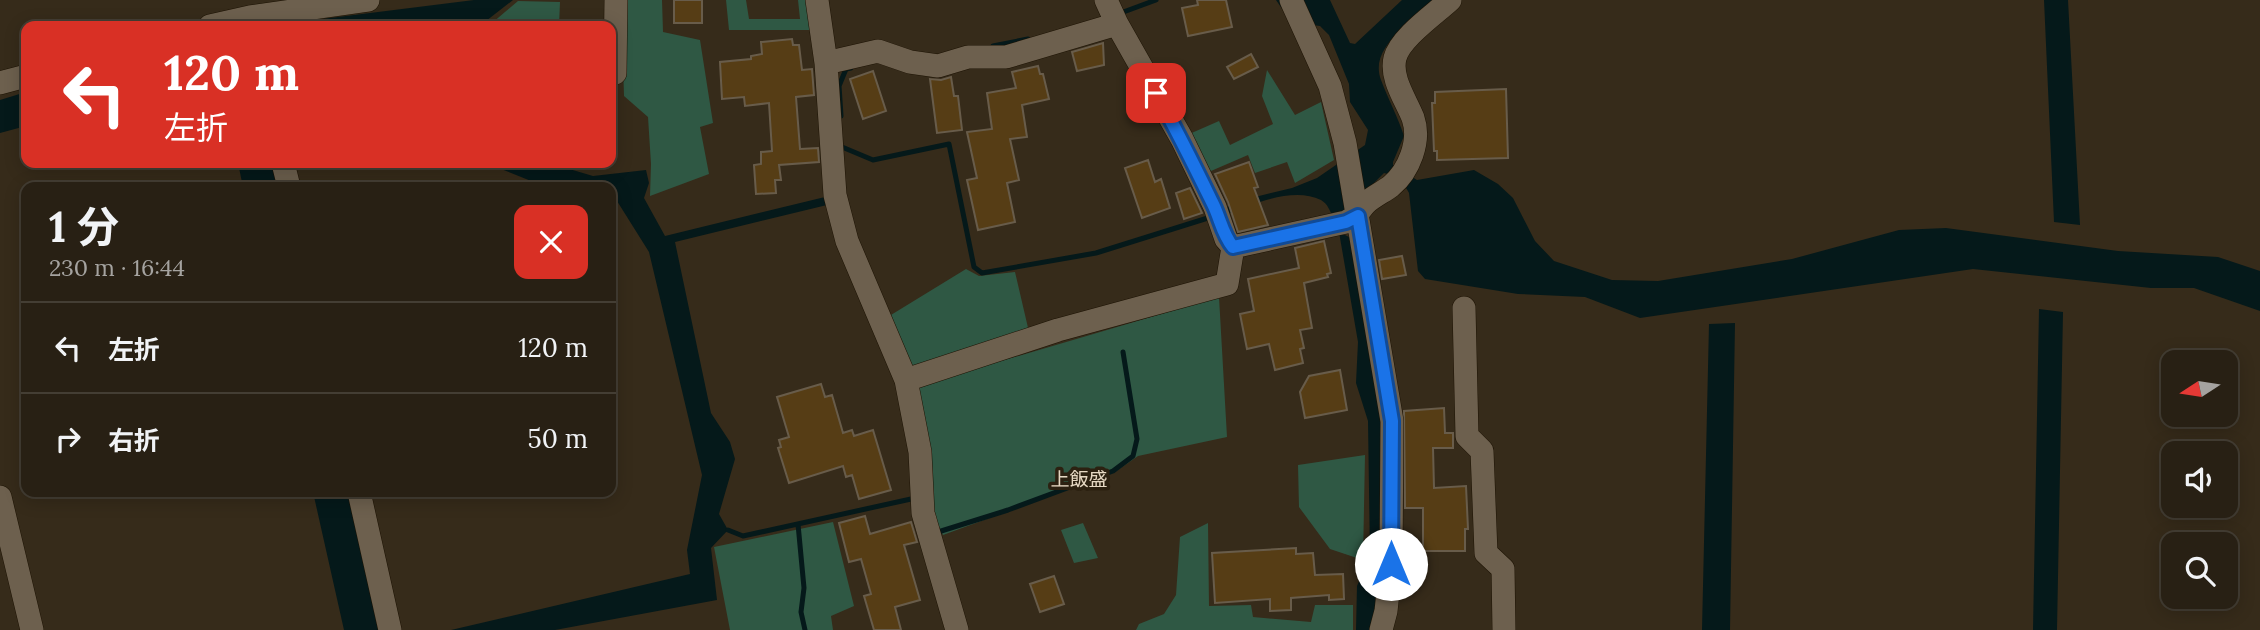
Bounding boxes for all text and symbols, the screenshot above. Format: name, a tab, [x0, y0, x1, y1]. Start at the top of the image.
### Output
text: 120 m	[164, 41, 299, 103]
icon: left	[49, 49, 140, 140]
pin	[1126, 63, 1186, 123]
icon: arrive	[1137, 74, 1175, 112]
text: 左折	[164, 107, 228, 148]
text: 1 分	[49, 200, 119, 254]
button: close	[514, 205, 588, 279]
text: 230 m · 16:44	[49, 253, 185, 282]
icon: left	[49, 329, 87, 367]
text: 120 m	[518, 331, 588, 364]
text: 左折	[108, 333, 160, 366]
north arrow	[2161, 350, 2238, 427]
map controls	[2161, 350, 2238, 609]
icon: right	[49, 420, 87, 458]
text: 50 m	[528, 422, 588, 455]
text: 右折	[108, 424, 160, 457]
button: sound	[2161, 441, 2238, 518]
district label: 上飯盛	[1050, 467, 1108, 491]
position arrow	[1354, 527, 1428, 601]
button: search	[2161, 532, 2238, 609]

